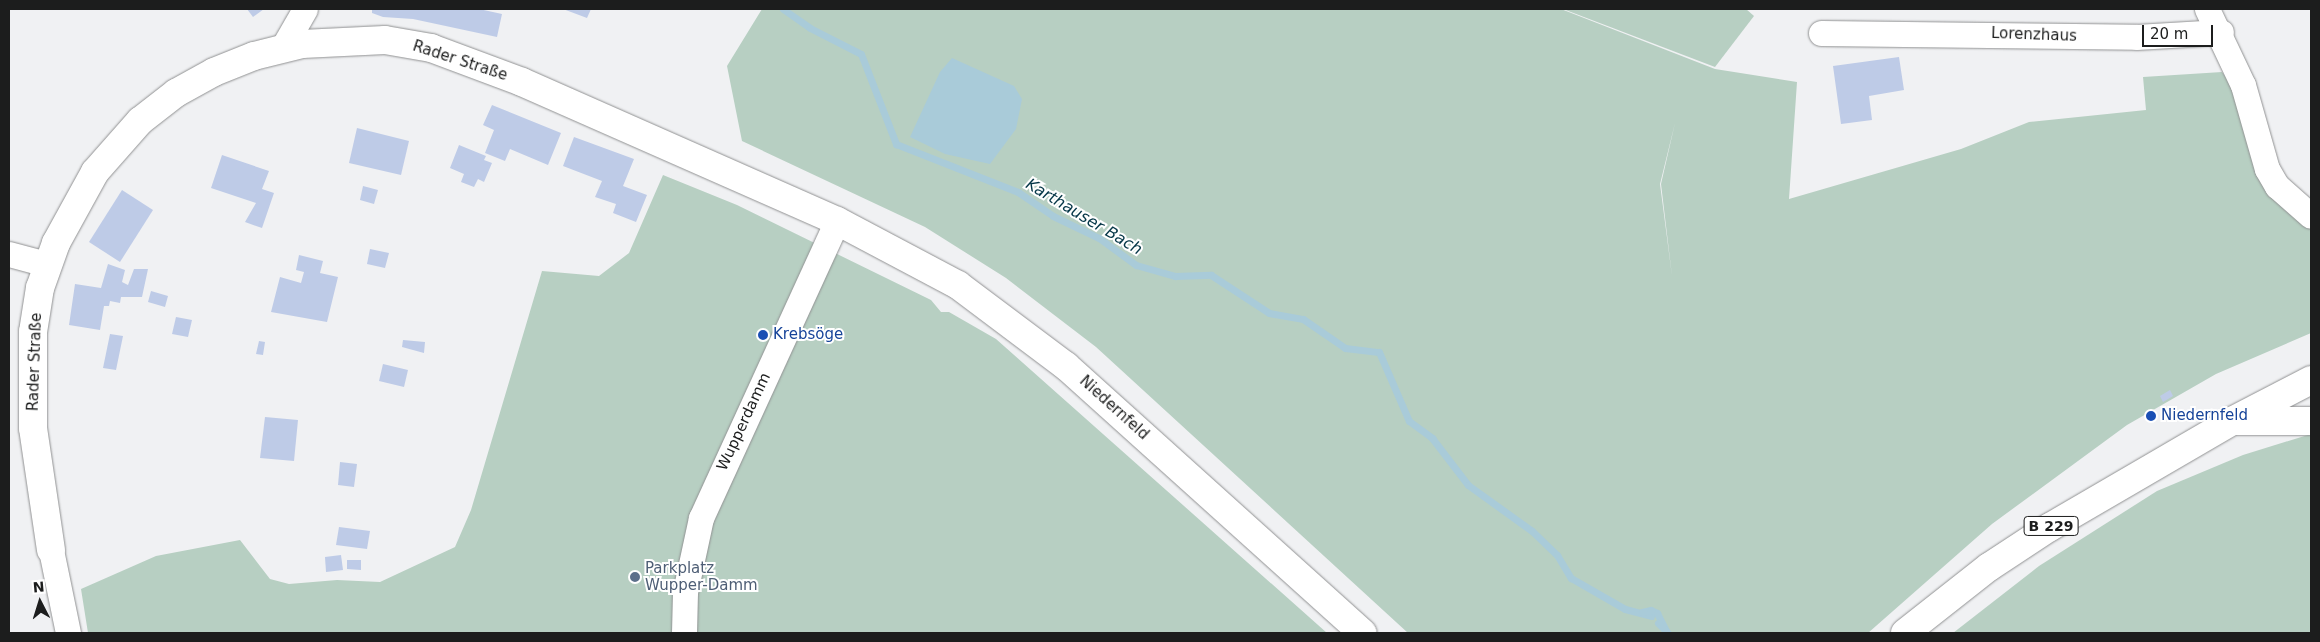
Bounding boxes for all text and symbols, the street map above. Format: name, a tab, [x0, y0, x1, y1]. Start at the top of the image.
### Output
scale bar	[2145, 15, 2216, 47]
street label: Lorenzhaus	[1991, 25, 2077, 45]
text: 20 m	[2150, 25, 2188, 43]
street label: Rader Straße	[410, 37, 510, 85]
water label: Karthauser Bach	[1022, 175, 1146, 259]
street label: Rader Straße	[24, 313, 46, 411]
place label: Krebsöge	[773, 326, 843, 344]
marker: Krebsöge	[757, 329, 769, 341]
street label: Wupperdamm	[713, 370, 775, 474]
street label: Niedernfeld	[1076, 372, 1152, 444]
place label: Niedernfeld	[2161, 407, 2248, 425]
marker: Niedernfeld	[2145, 410, 2157, 422]
road number: B 229	[2024, 514, 2078, 538]
place label: Parkplatz Wupper-Damm	[645, 559, 758, 594]
marker: Parkplatz Wupper-Damm	[629, 571, 641, 583]
north arrow	[15, 577, 65, 627]
text: N	[32, 579, 45, 596]

